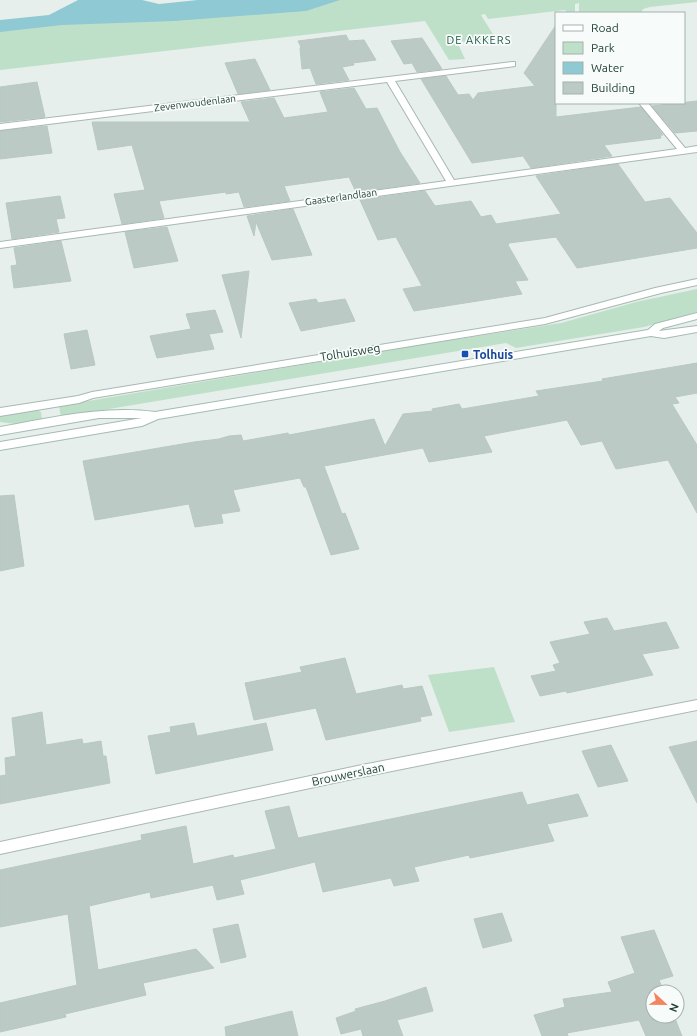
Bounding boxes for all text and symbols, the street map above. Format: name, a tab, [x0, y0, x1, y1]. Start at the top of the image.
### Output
legend	[555, 12, 685, 104]
text: Road	[591, 21, 619, 34]
district label: DE AKKERS	[447, 34, 511, 46]
text: Park	[591, 41, 615, 54]
text: Water	[591, 61, 624, 74]
text: Building	[591, 81, 635, 94]
street label: Zevenwoudenlaan	[153, 93, 237, 113]
street label: Gaasterlandlaan	[304, 187, 378, 207]
street label: Tolhuisweg	[319, 341, 381, 363]
place label: Tolhuis	[473, 348, 514, 361]
marker: Tolhuis	[460, 349, 470, 359]
street label: Brouwerslaan	[310, 760, 386, 788]
north arrow	[645, 984, 685, 1024]
text: N	[667, 1002, 681, 1014]

